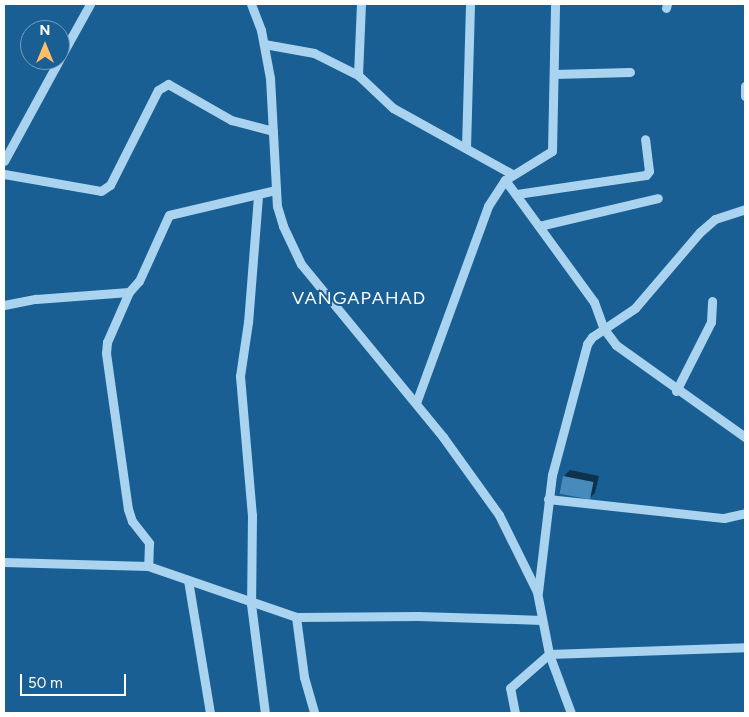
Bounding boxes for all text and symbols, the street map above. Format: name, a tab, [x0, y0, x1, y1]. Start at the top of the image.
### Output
north arrow	[20, 20, 70, 70]
text: N	[40, 22, 50, 39]
district label: VANGAPAHAD	[291, 287, 427, 309]
scale bar	[22, 664, 129, 696]
text: 50 m	[28, 674, 63, 692]

